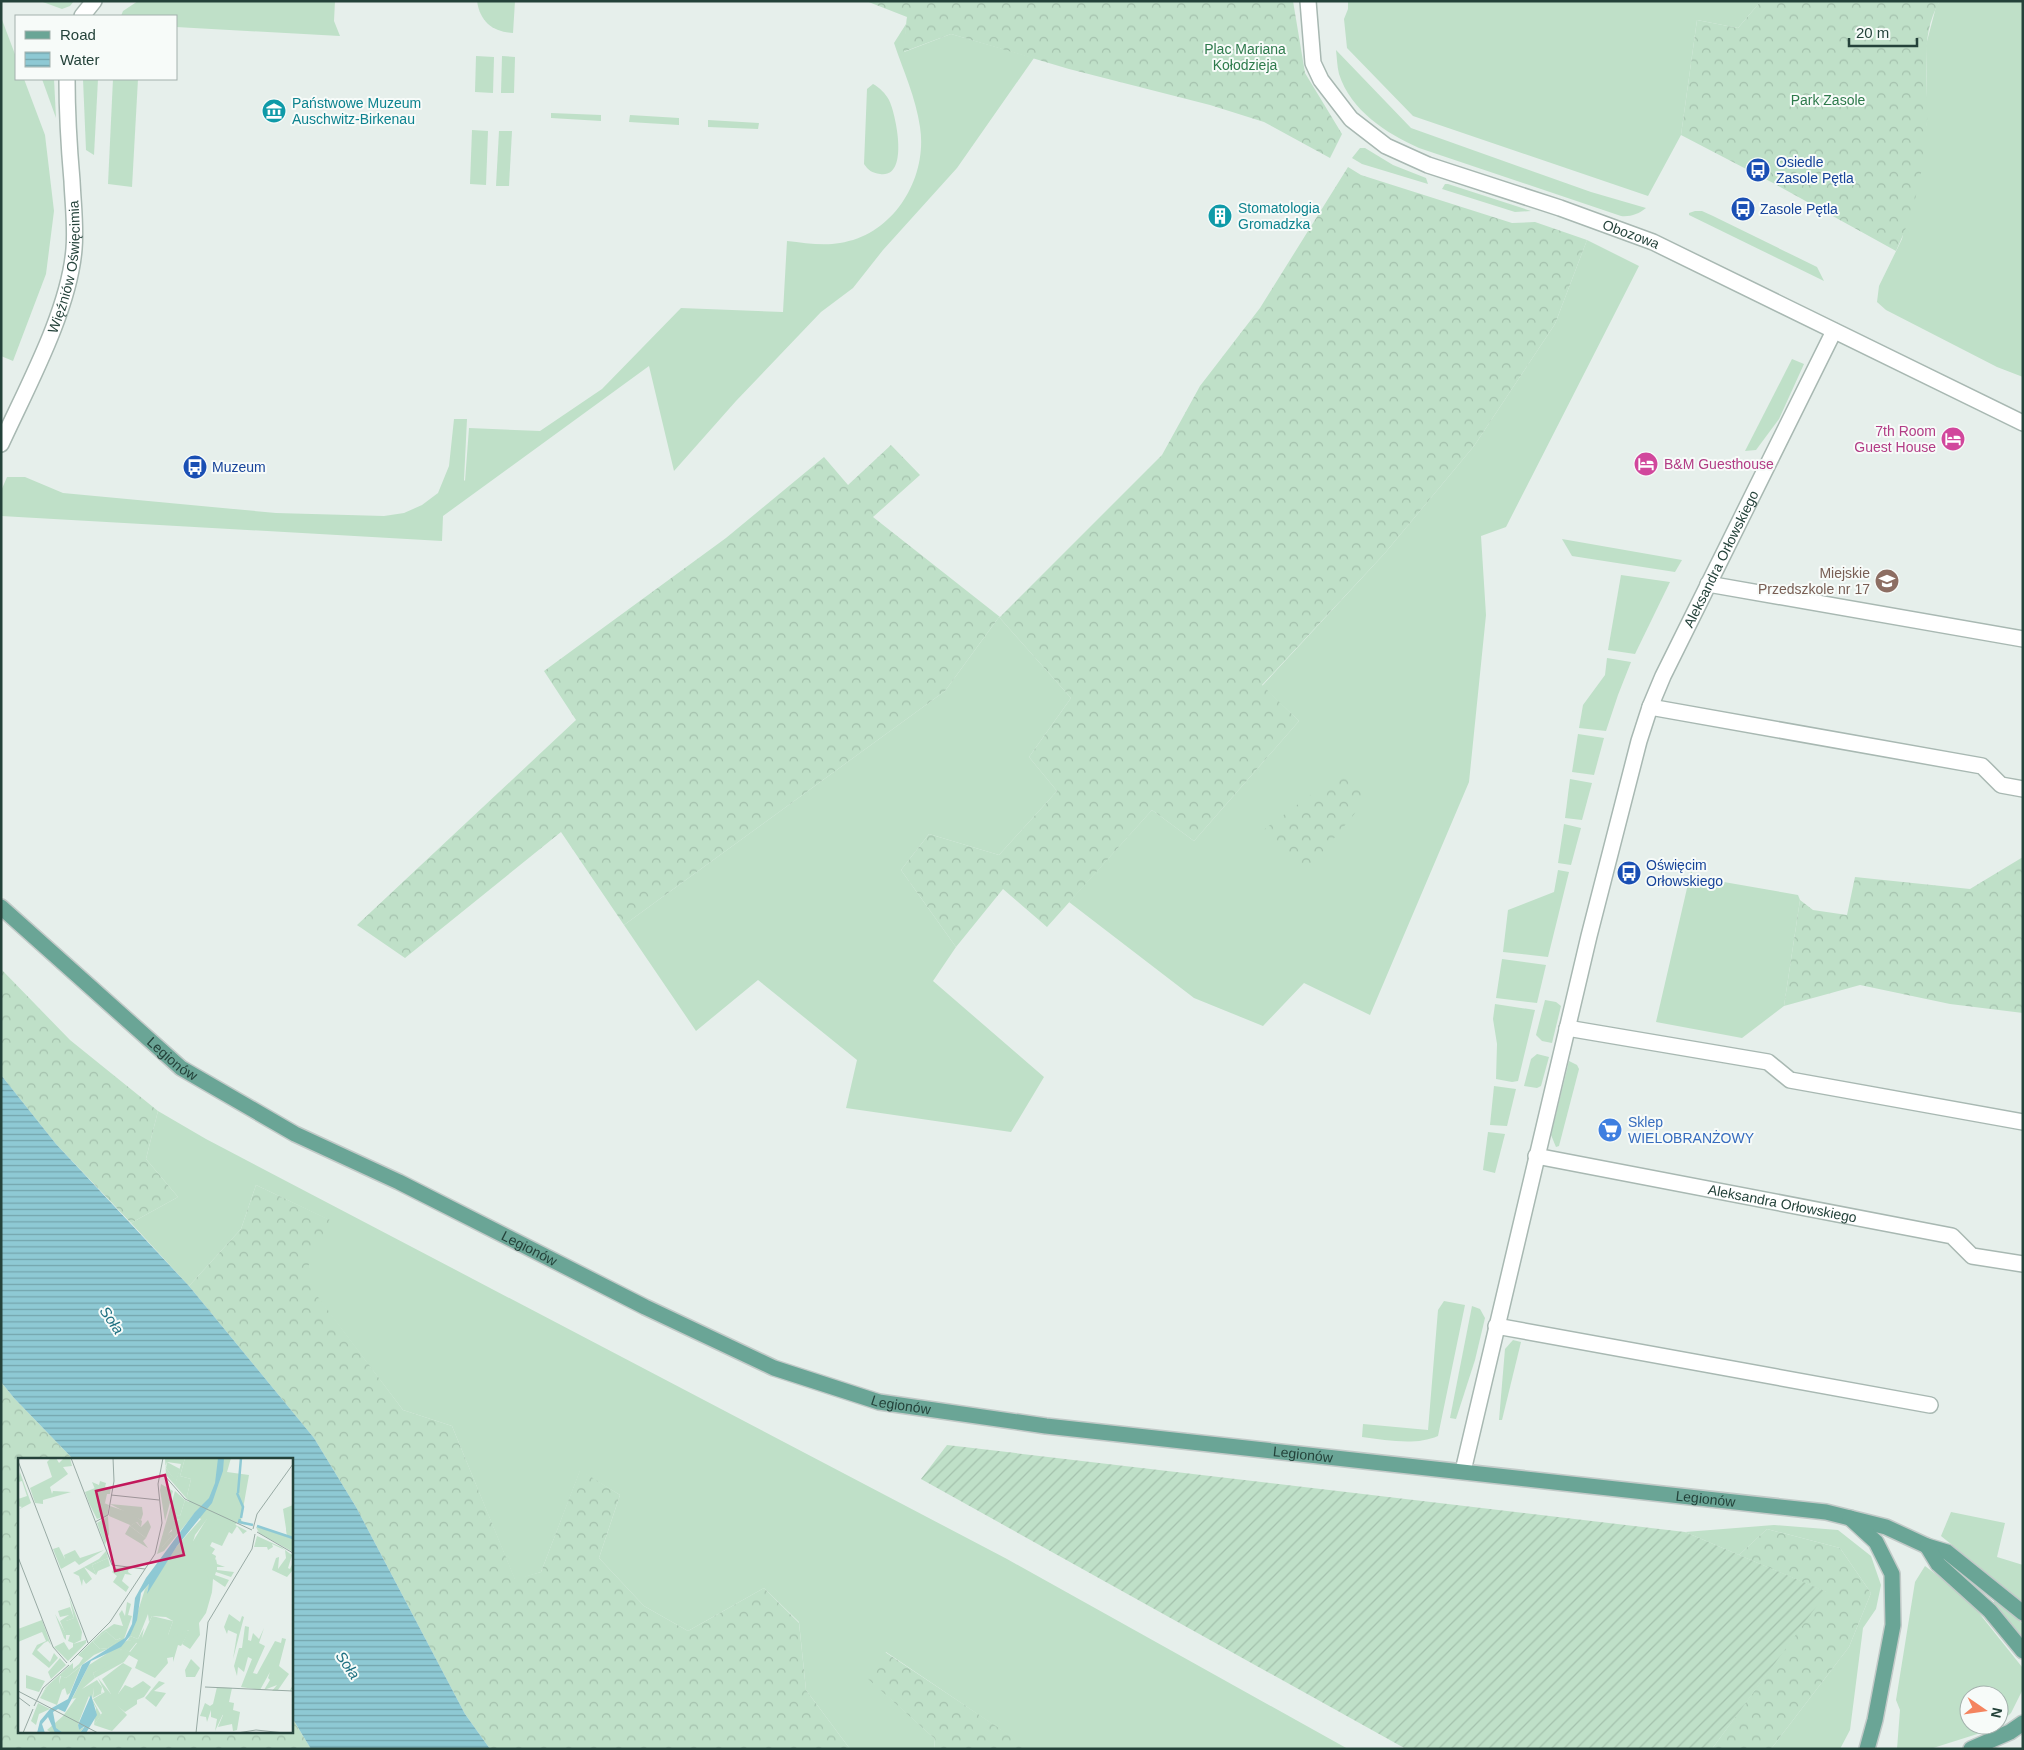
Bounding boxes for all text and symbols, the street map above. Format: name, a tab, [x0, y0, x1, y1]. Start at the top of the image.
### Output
legend	[15, 15, 178, 80]
scale bar	[1849, 15, 1916, 47]
text: 20 m	[1856, 24, 1889, 41]
text: Road	[60, 26, 96, 43]
park label: Plac Mariana Kołodzieja	[1204, 41, 1286, 73]
text: Water	[60, 51, 99, 68]
park label: Park Zasole	[1791, 92, 1866, 108]
place label: Państwowe Muzeum Auschwitz-Birkenau	[292, 95, 421, 127]
museum icon: Państwowe Muzeum Auschwitz-Birkenau	[261, 98, 287, 124]
place label: Osiedle Zasole Pętla	[1776, 154, 1854, 186]
bus stop icon: Osiedle Zasole Pętla	[1745, 157, 1771, 183]
bus stop icon: Zasole Pętla	[1730, 196, 1756, 222]
street label: Więźniów Oświęcimia	[44, 200, 83, 336]
place label: Stomatologia Gromadzka	[1238, 200, 1320, 232]
place label: Zasole Pętla	[1760, 201, 1838, 217]
building icon: Stomatologia Gromadzka	[1207, 203, 1233, 229]
street label: Obozowa	[1601, 216, 1662, 252]
place label: 7th Room Guest House	[1854, 423, 1936, 455]
hotel icon: 7th Room Guest House	[1940, 426, 1966, 452]
hotel icon: B&M Guesthouse	[1633, 451, 1659, 477]
bus stop icon: Muzeum	[182, 454, 208, 480]
place label: B&M Guesthouse	[1664, 456, 1774, 472]
place label: Muzeum	[212, 459, 266, 475]
street label: Aleksandra Orłowskiego	[1680, 487, 1762, 630]
place label: Miejskie Przedszkole nr 17	[1758, 565, 1870, 597]
school or university icon: Miejskie Przedszkole nr 17	[1874, 568, 1900, 594]
place label: Oświęcim Orłowskiego	[1646, 857, 1723, 889]
bus stop icon: Oświęcim Orłowskiego	[1616, 860, 1642, 886]
street label: Legionów	[144, 1034, 201, 1084]
place label: Sklep WIELOBRANŻOWY	[1628, 1114, 1755, 1146]
supermarket icon: Sklep WIELOBRANŻOWY	[1597, 1117, 1623, 1143]
street label: Aleksandra Orłowskiego	[1707, 1181, 1858, 1226]
street label: Legionów	[499, 1228, 561, 1269]
water label: Soła	[97, 1303, 127, 1337]
street label: Legionów	[869, 1392, 933, 1417]
street label: Legionów	[1272, 1443, 1335, 1466]
inset map	[18, 1458, 292, 1732]
street label: Legionów	[1675, 1487, 1737, 1510]
water label: Soła	[333, 1648, 363, 1682]
north arrow	[1959, 1685, 2009, 1735]
text: N	[1988, 1706, 2006, 1720]

